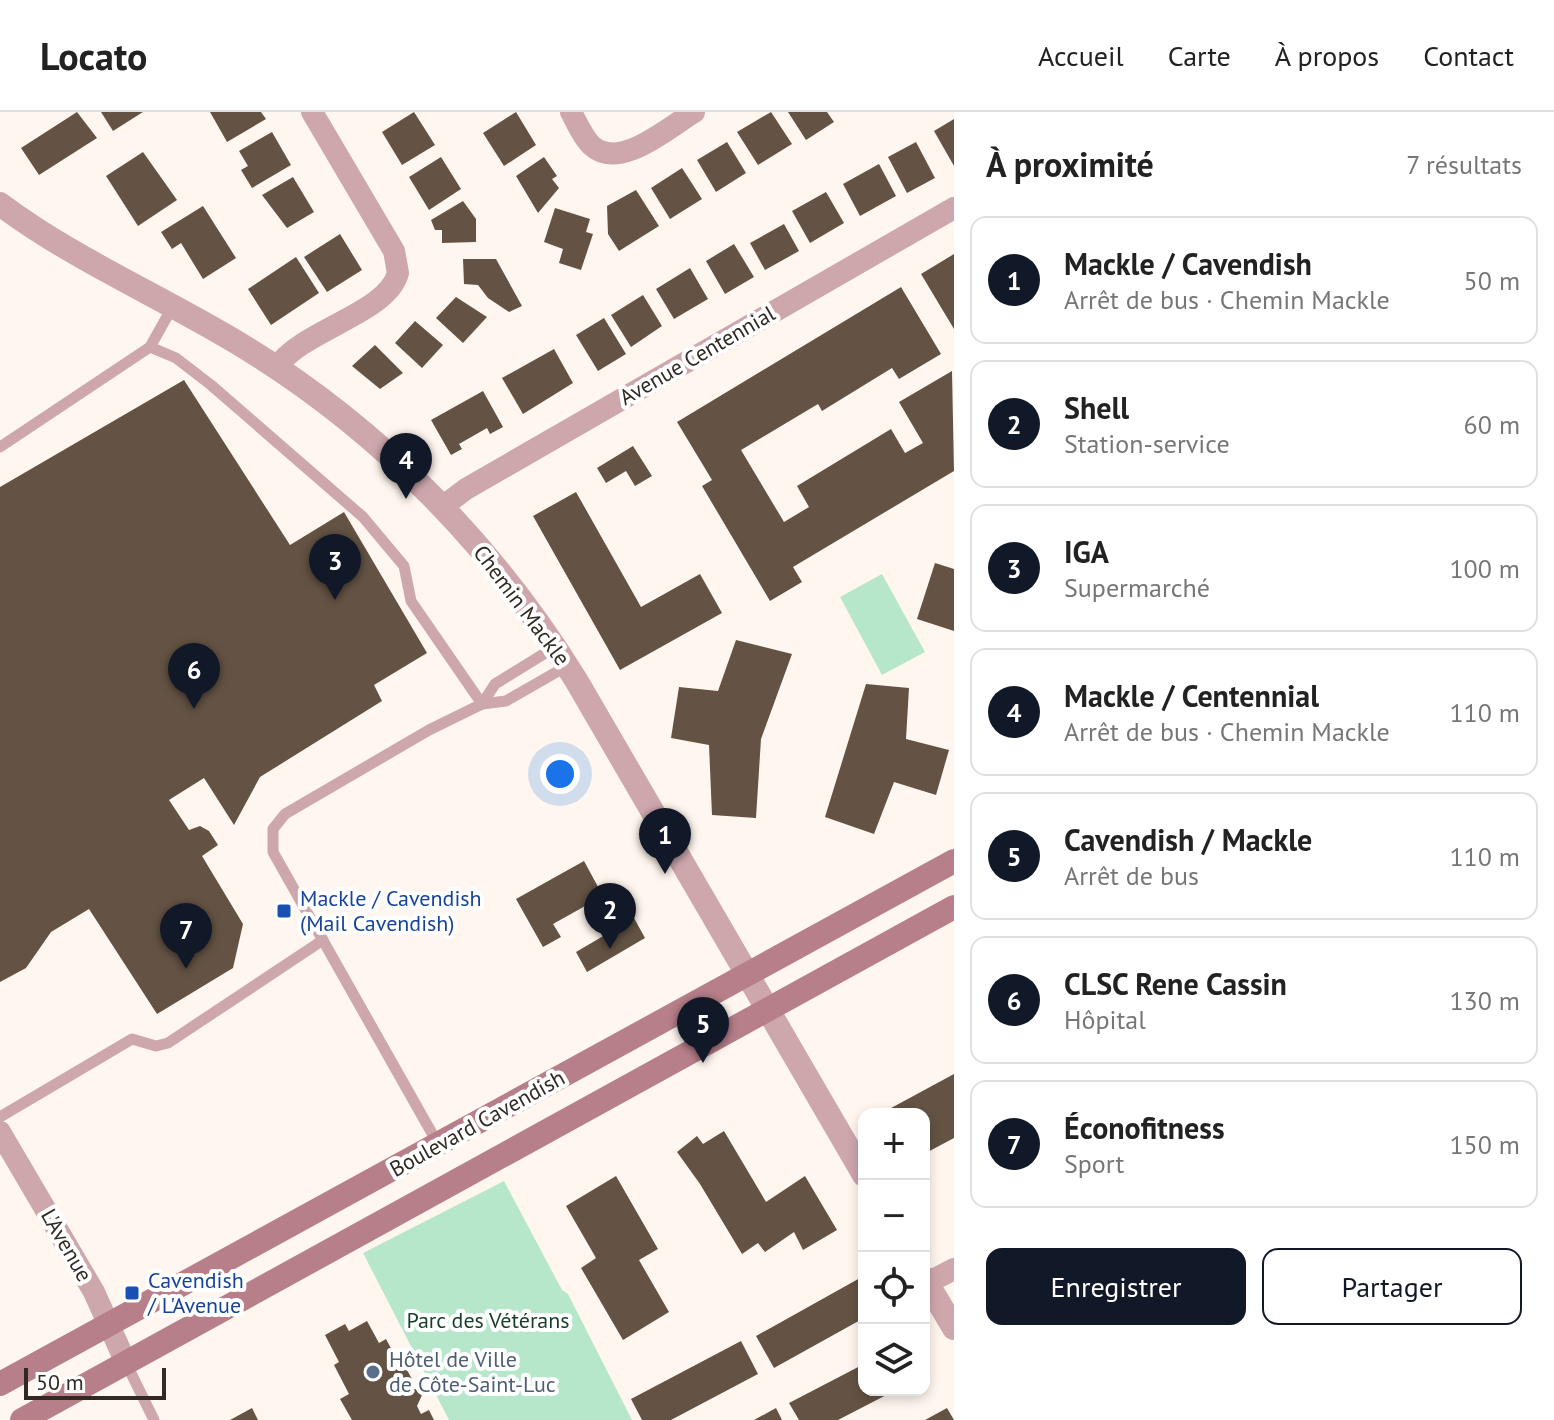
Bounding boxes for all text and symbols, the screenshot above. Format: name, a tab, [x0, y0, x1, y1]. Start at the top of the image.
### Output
text: Locato	[40, 31, 147, 80]
text: Accueil	[1038, 37, 1124, 74]
text: Carte	[1168, 37, 1231, 74]
text: À propos	[1275, 37, 1379, 74]
text: Contact	[1423, 37, 1514, 74]
text: À proximité	[986, 142, 1154, 186]
text: 7 résultats	[1406, 148, 1522, 181]
text: Mackle / Cavendish	[1064, 244, 1312, 283]
text: 1	[1007, 264, 1021, 297]
text: 50 m	[1464, 264, 1520, 297]
text: Arrêt de bus · Chemin Mackle	[1064, 283, 1390, 316]
street label: Avenue Centennial	[614, 299, 780, 411]
text: Shell	[1064, 388, 1129, 427]
text: 2	[1007, 408, 1021, 441]
text: 60 m	[1464, 408, 1520, 441]
text: Station-service	[1064, 427, 1230, 460]
pin: 4	[380, 433, 432, 499]
text: IGA	[1064, 532, 1109, 571]
pin: 3	[309, 534, 361, 600]
street label: Chemin Mackle	[468, 539, 576, 671]
text: 3	[1007, 552, 1021, 585]
text: 100 m	[1449, 552, 1520, 585]
text: Supermarché	[1064, 571, 1210, 604]
pin: 6	[168, 643, 220, 709]
text: Mackle / Centennial	[1064, 676, 1319, 715]
text: 4	[1007, 696, 1021, 729]
text: 110 m	[1449, 696, 1520, 729]
text: Arrêt de bus · Chemin Mackle	[1064, 715, 1390, 748]
your location	[540, 754, 580, 794]
pin: 1	[639, 808, 691, 874]
text: Cavendish / Mackle	[1064, 820, 1312, 859]
text: 5	[1007, 840, 1021, 873]
text: 110 m	[1449, 840, 1520, 873]
text: Arrêt de bus	[1064, 859, 1199, 892]
pin: 2	[584, 883, 636, 949]
place label: Mackle / Cavendish (Mail Cavendish)	[300, 884, 482, 937]
marker: Mackle / Cavendish (Mail Cavendish)	[275, 902, 293, 920]
pin: 7	[160, 903, 212, 969]
text: CLSC Rene Cassin	[1064, 964, 1287, 1003]
text: 6	[1007, 984, 1021, 1017]
text: 130 m	[1449, 984, 1520, 1017]
pin: 5	[677, 997, 729, 1063]
text: Hôpital	[1064, 1003, 1146, 1036]
street label: Boulevard Cavendish	[384, 1063, 570, 1183]
map controls	[858, 1108, 930, 1396]
button: +	[858, 1108, 930, 1180]
text: Éconofitness	[1064, 1108, 1225, 1147]
text: 7	[1007, 1128, 1021, 1161]
text: 150 m	[1449, 1128, 1520, 1161]
text: Sport	[1064, 1147, 1124, 1180]
button: −	[858, 1180, 930, 1252]
street label: L'Avenue	[35, 1204, 99, 1286]
button: Enregistrer	[986, 1248, 1246, 1325]
button: Partager	[1262, 1248, 1522, 1325]
button: locate	[858, 1252, 930, 1324]
place label: Cavendish / L'Avenue	[147, 1266, 244, 1319]
marker: Cavendish / L'Avenue	[123, 1284, 141, 1302]
park label: Parc des Vétérans	[406, 1306, 570, 1334]
button: layers	[858, 1324, 930, 1396]
place label: Hôtel de Ville de Côte-Saint-Luc	[389, 1345, 556, 1398]
marker: Hôtel de Ville de Côte-Saint-Luc	[364, 1363, 382, 1381]
scale bar	[24, 1364, 166, 1400]
text: 50 m	[36, 1368, 84, 1396]

